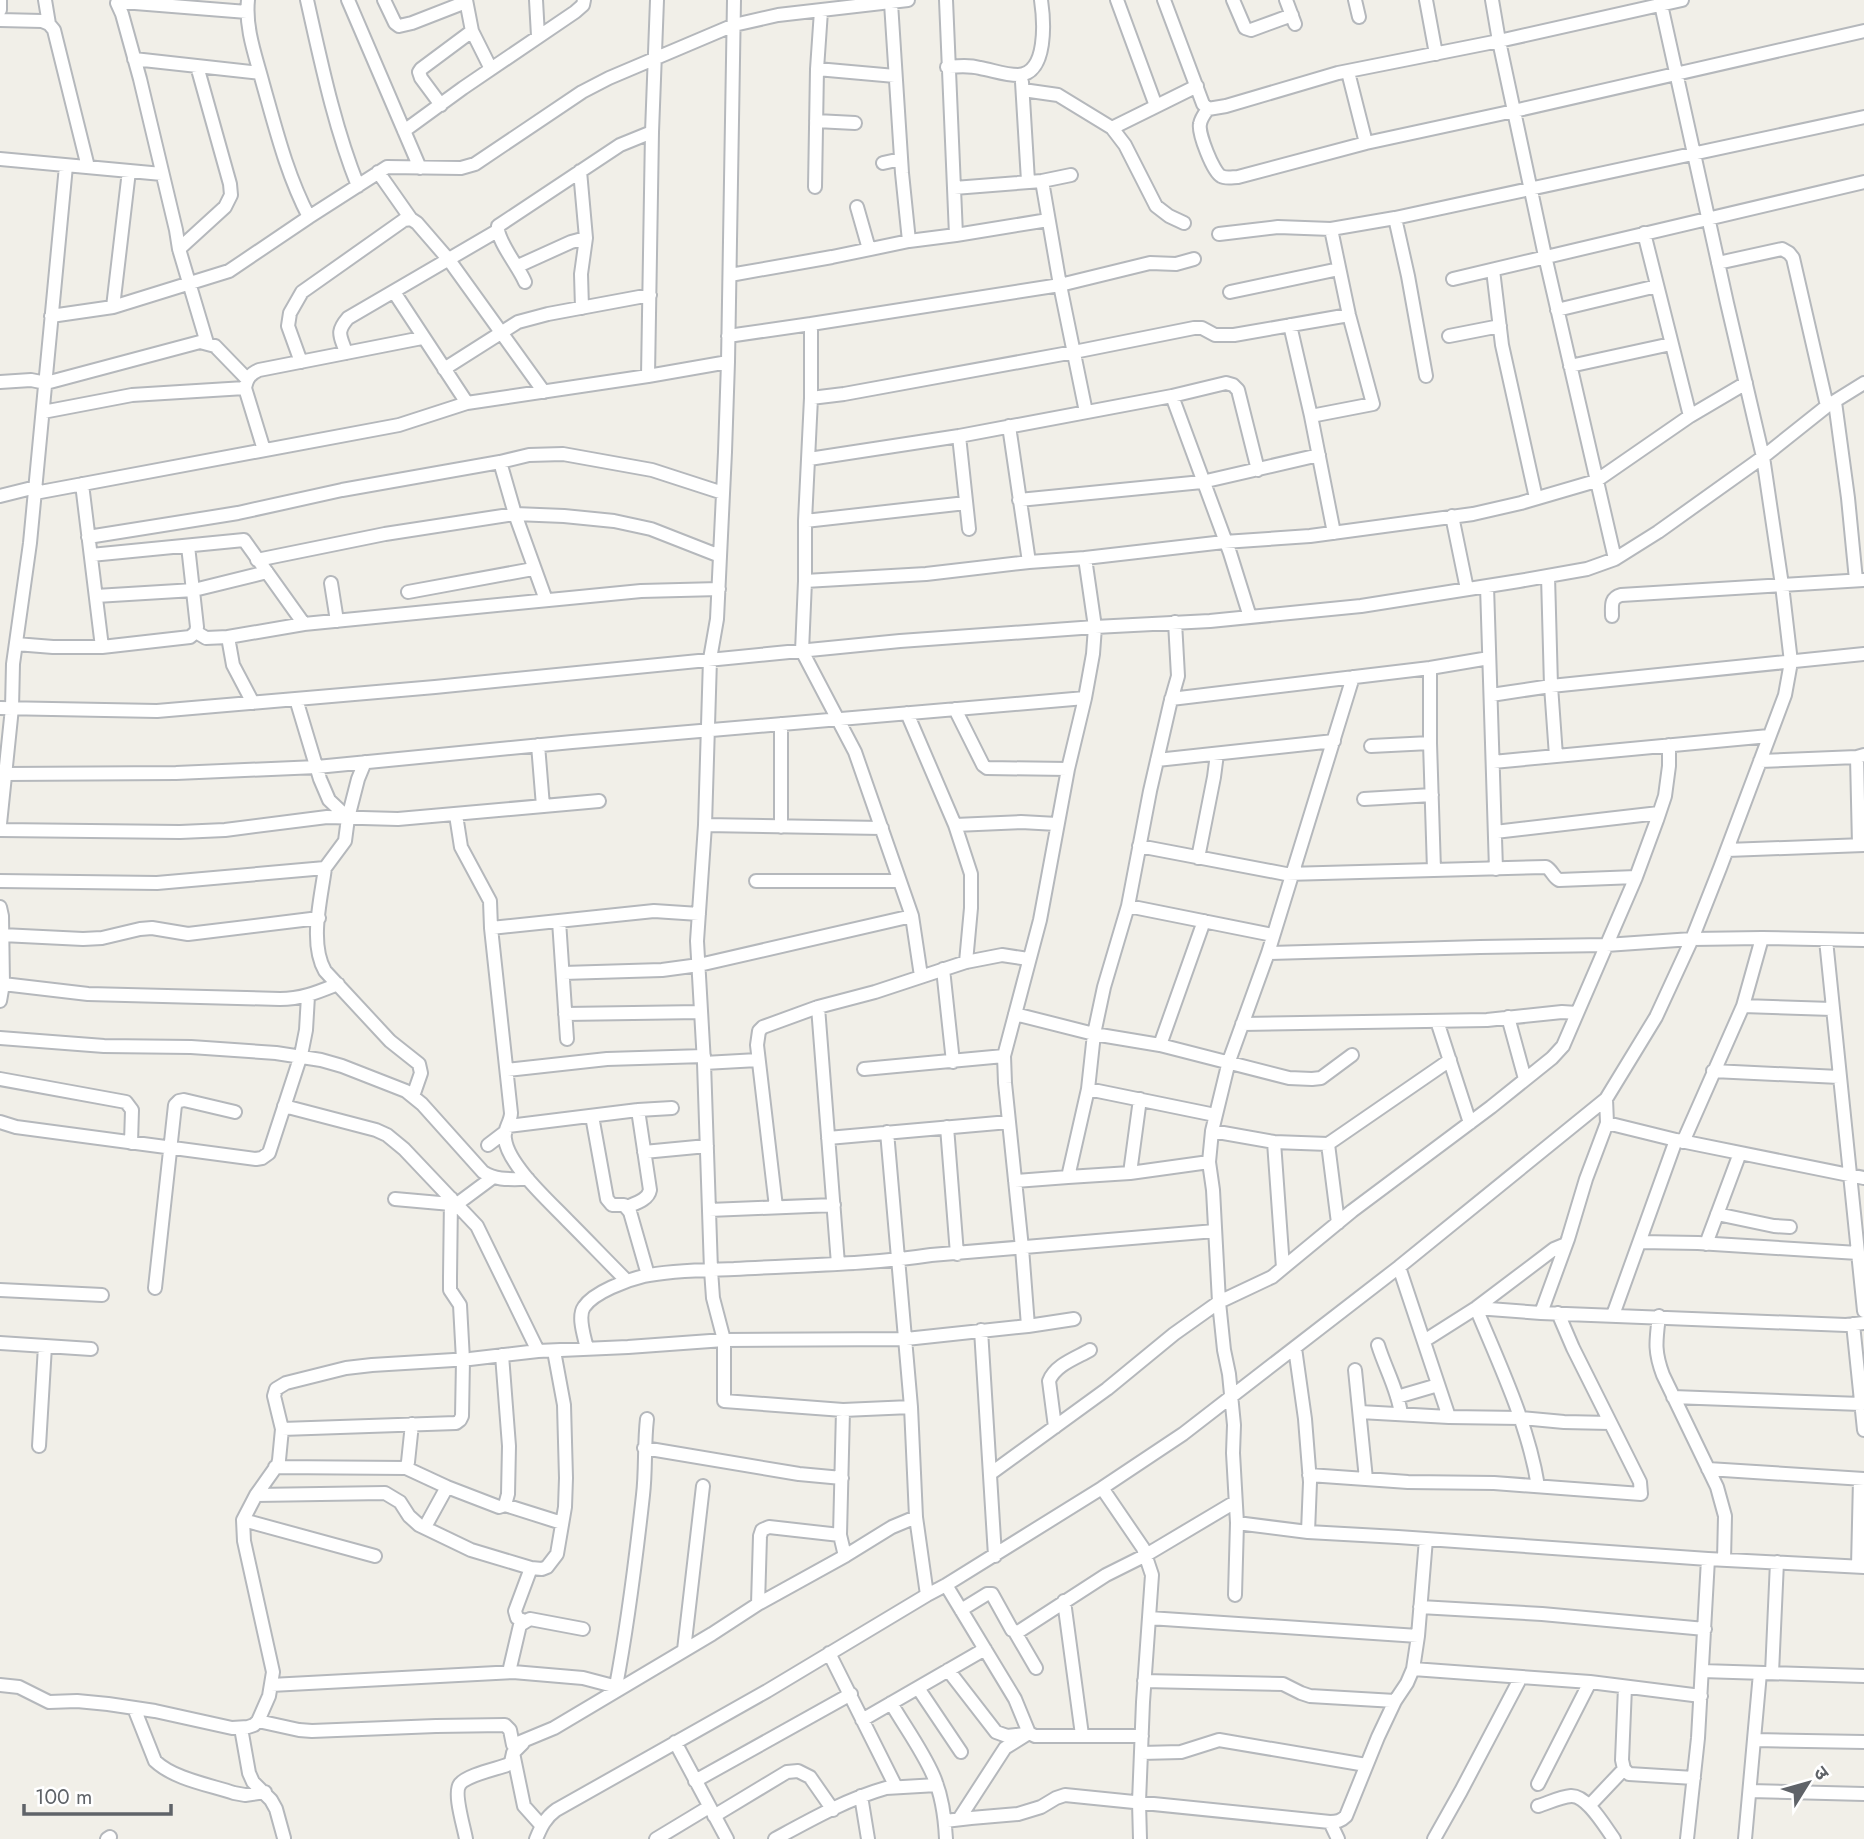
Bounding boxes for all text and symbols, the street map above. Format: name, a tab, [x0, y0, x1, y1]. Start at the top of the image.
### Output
north arrow	[1773, 1748, 1843, 1818]
text: उ	[1807, 1761, 1836, 1786]
scale bar	[24, 1772, 172, 1816]
text: 100 m	[35, 1782, 92, 1812]

